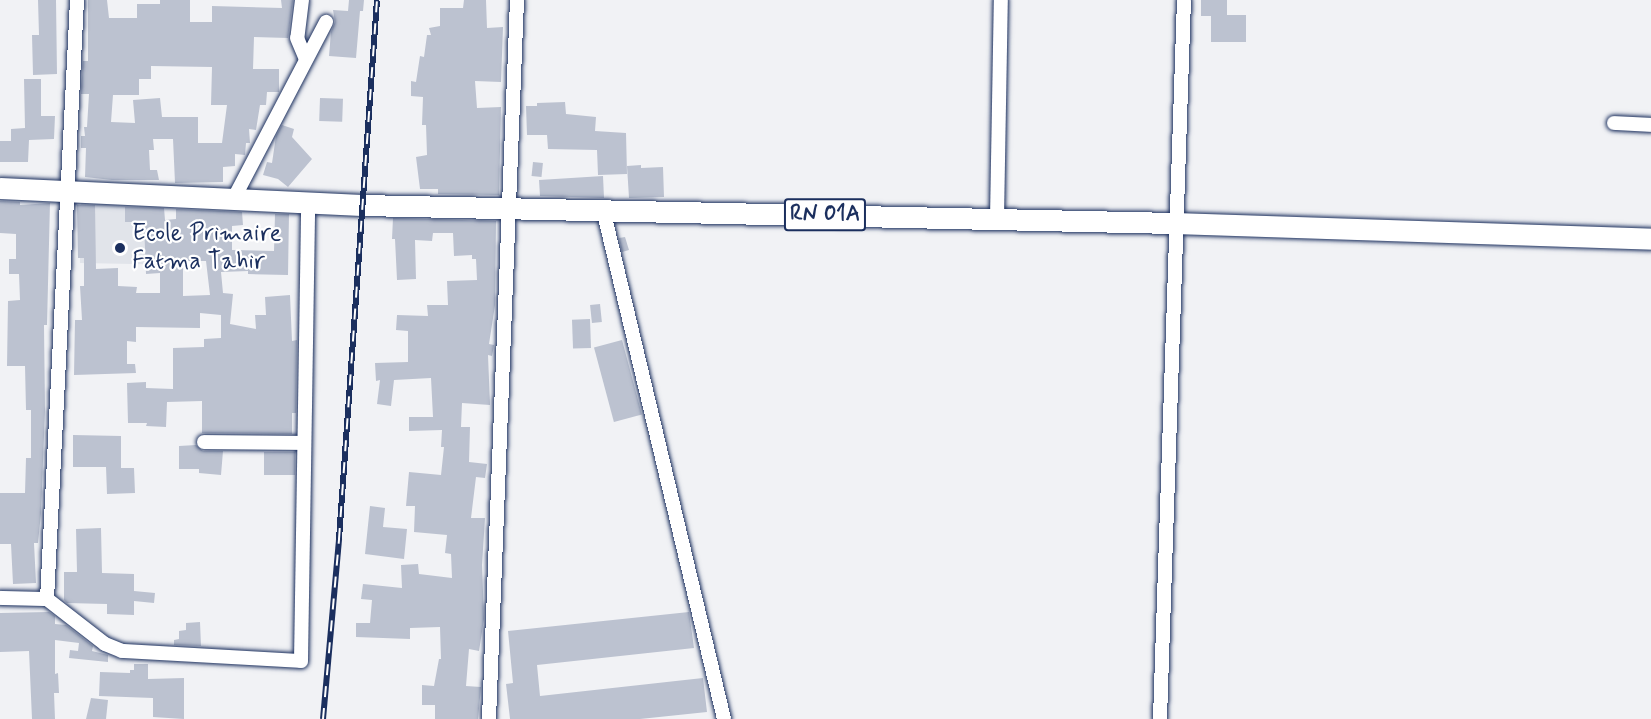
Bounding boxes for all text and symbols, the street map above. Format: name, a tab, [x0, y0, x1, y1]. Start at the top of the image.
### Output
road number: RN 01A	[783, 196, 867, 234]
place label: Ecole Primaire Fatma Tahir	[132, 220, 283, 276]
marker: Ecole Primaire Fatma Tahir	[113, 241, 127, 255]

